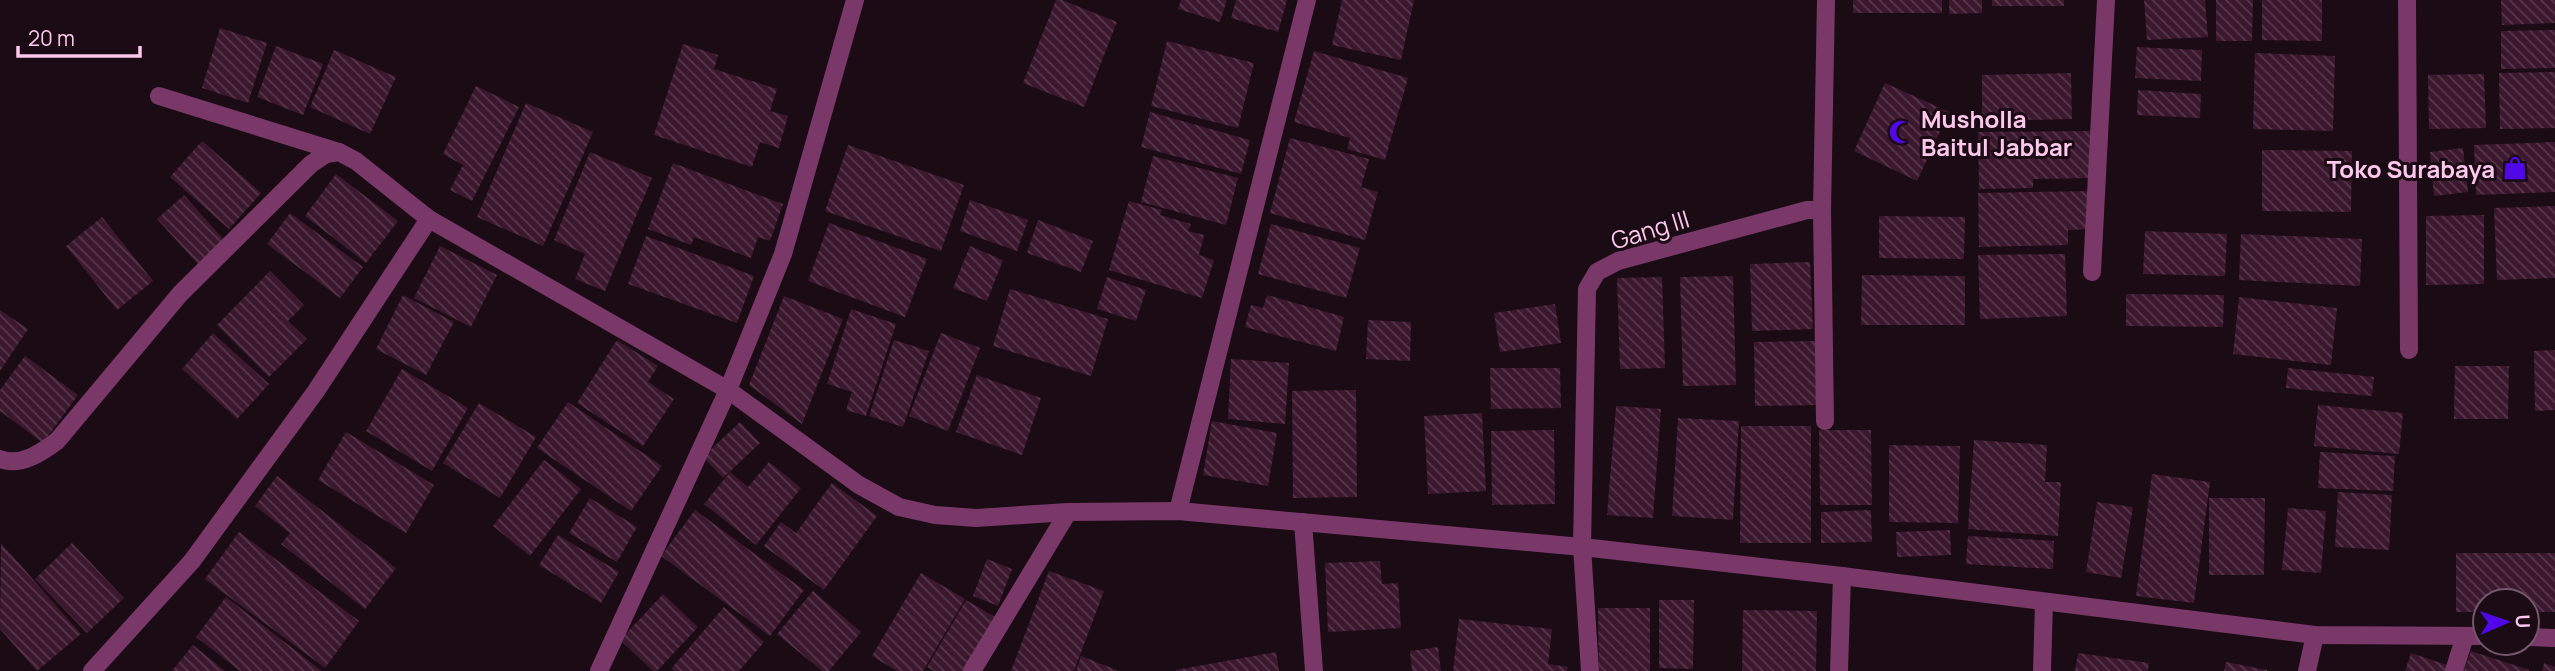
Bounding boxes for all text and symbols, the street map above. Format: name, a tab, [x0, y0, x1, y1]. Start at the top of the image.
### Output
scale bar	[18, 14, 140, 58]
text: 20 m	[28, 24, 75, 52]
place label: Musholla Baitul Jabbar	[1921, 102, 2072, 163]
mosque icon: Musholla Baitul Jabbar	[1887, 118, 1915, 146]
place label: Toko Surabaya	[2327, 152, 2495, 185]
shop icon: Toko Surabaya	[2501, 154, 2529, 182]
street label: Gang III	[1607, 201, 1693, 257]
north arrow	[2471, 587, 2541, 657]
text: U	[2510, 614, 2536, 629]

